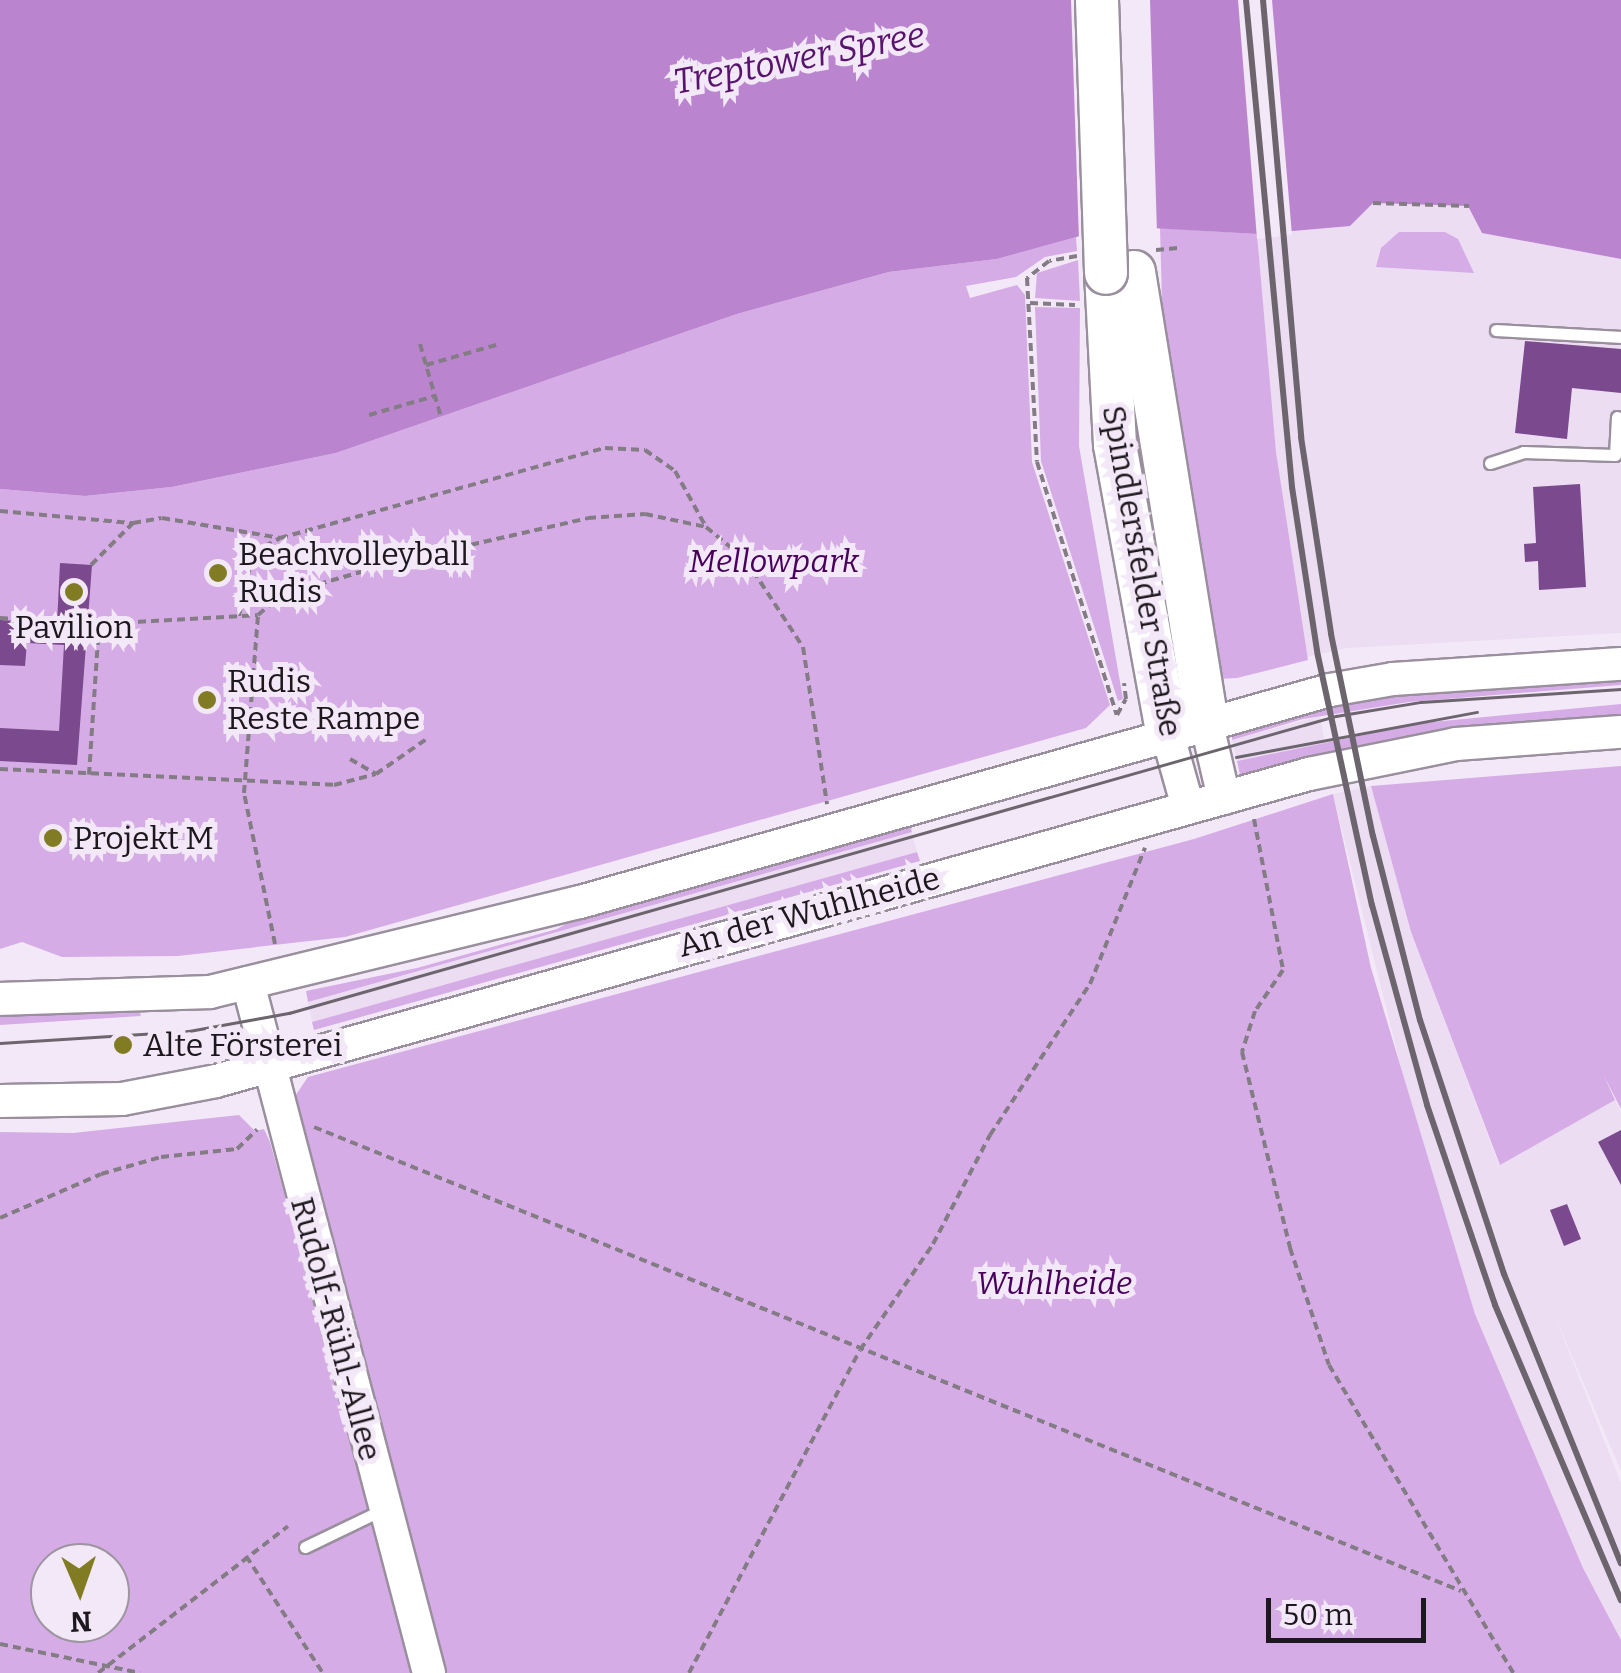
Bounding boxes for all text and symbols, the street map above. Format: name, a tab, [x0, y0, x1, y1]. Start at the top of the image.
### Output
water label: Treptower Spree	[670, 13, 928, 103]
street label: Spindlersfelder Straße	[1094, 403, 1190, 739]
place label: Beachvolleyball Rudis	[238, 536, 469, 611]
park label: Mellowpark	[689, 542, 859, 580]
marker: Beachvolleyball Rudis	[207, 562, 229, 584]
marker: Pavilion	[63, 581, 85, 603]
place label: Pavilion	[15, 608, 133, 646]
place label: Rudis Reste Rampe	[227, 663, 420, 738]
marker: Rudis Reste Rampe	[196, 689, 218, 711]
place label: Projekt M	[73, 819, 214, 857]
marker: Projekt M	[42, 827, 64, 849]
street label: An der Wuhlheide	[674, 859, 944, 965]
place label: Alte Försterei	[143, 1026, 343, 1064]
marker: Alte Försterei	[112, 1034, 134, 1056]
street label: Rudolf-Rühl-Allee	[282, 1193, 390, 1465]
park label: Wuhlheide	[976, 1264, 1132, 1302]
north arrow	[30, 1543, 130, 1643]
scale bar	[1271, 1578, 1431, 1640]
text: 50 m	[1283, 1597, 1353, 1633]
text: N	[70, 1605, 92, 1638]

